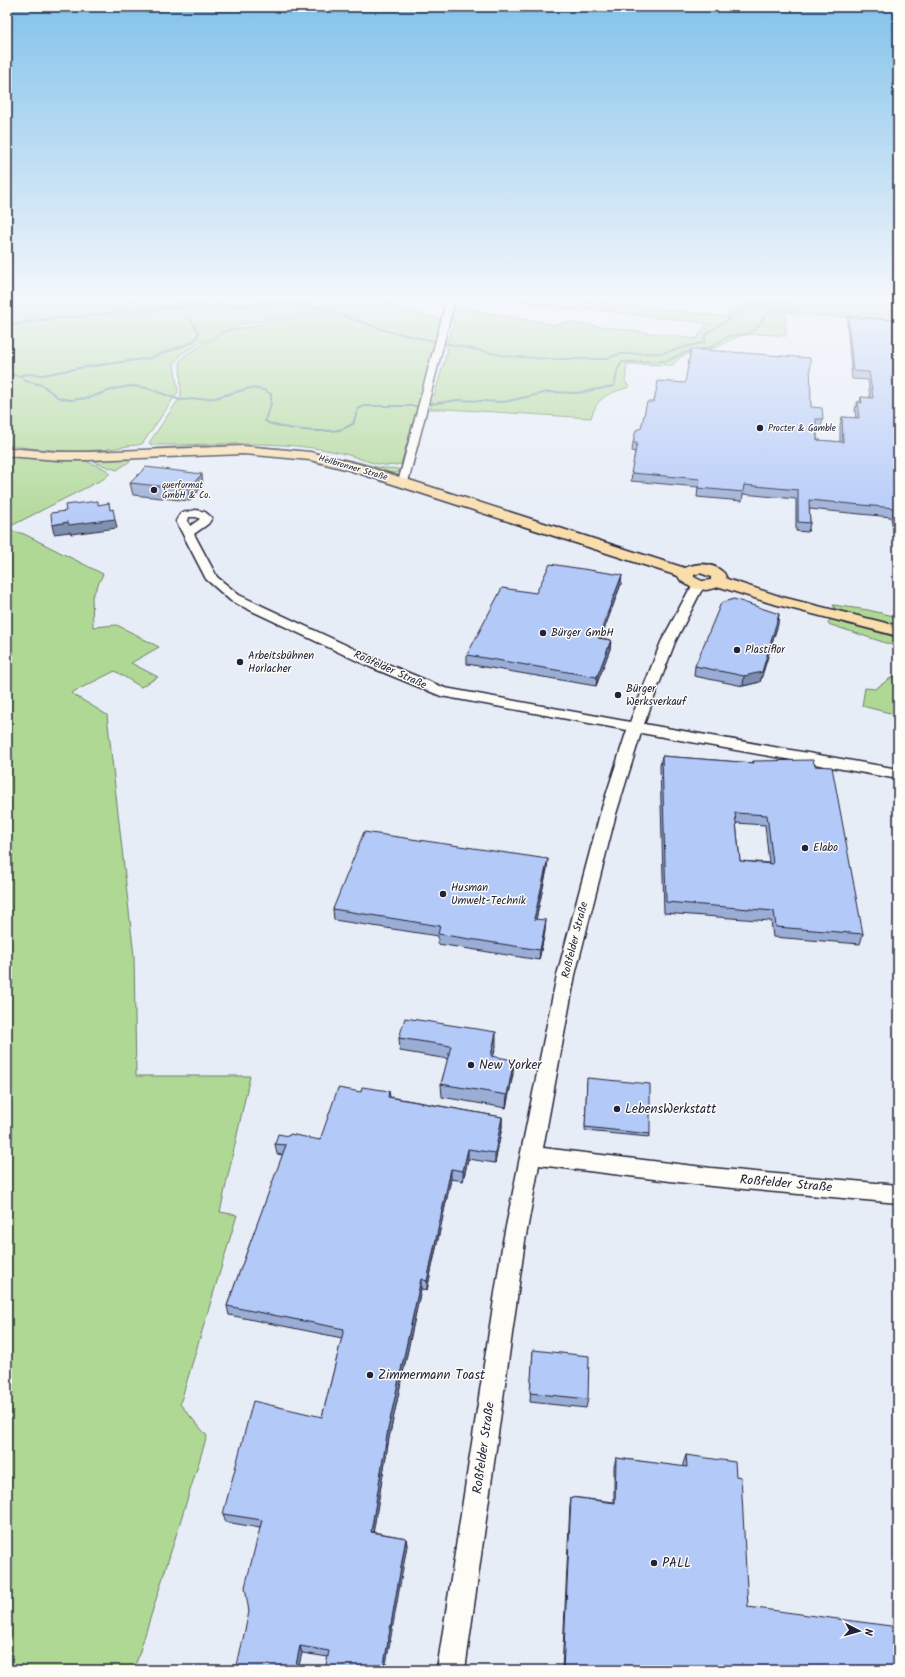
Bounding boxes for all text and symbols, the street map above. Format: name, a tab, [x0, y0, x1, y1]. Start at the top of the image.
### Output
place label: Procter & Gamble	[768, 421, 836, 436]
marker: Procter & Gamble	[755, 423, 765, 433]
street label: Heilbronner Straße	[317, 451, 389, 485]
place label: querformat GmbH & Co.	[162, 478, 211, 503]
marker: querformat GmbH & Co.	[149, 485, 159, 495]
place label: Bürger GmbH	[551, 624, 614, 642]
marker: Bürger GmbH	[538, 628, 548, 638]
place label: Plastiflor	[745, 641, 786, 659]
marker: Plastiflor	[732, 645, 742, 655]
street label: Roßfelder Straße	[351, 646, 430, 694]
place label: Arbeitsbühnen Horlacher	[248, 647, 314, 678]
marker: Arbeitsbühnen Horlacher	[235, 657, 245, 667]
place label: Bürger Werksverkauf	[626, 680, 688, 711]
marker: Bürger Werksverkauf	[613, 690, 623, 700]
place label: Elabo	[813, 839, 838, 857]
marker: Elabo	[800, 843, 810, 853]
place label: Husman Umwelt-Technik	[451, 879, 527, 910]
marker: Husman Umwelt-Technik	[438, 889, 448, 899]
street label: Roßfelder Straße	[557, 900, 593, 980]
place label: New Yorker	[479, 1055, 542, 1076]
marker: New Yorker	[466, 1060, 476, 1070]
place label: LebensWerkstatt	[625, 1099, 717, 1120]
marker: LebensWerkstatt	[612, 1104, 622, 1114]
street label: Roßfelder Straße	[739, 1170, 833, 1199]
place label: Zimmermann Toast	[378, 1365, 486, 1386]
marker: Zimmermann Toast	[365, 1370, 375, 1380]
street label: Roßfelder Straße	[467, 1401, 501, 1495]
place label: PALL	[662, 1553, 691, 1574]
marker: PALL	[649, 1558, 659, 1568]
north arrow	[839, 1611, 879, 1651]
text: N	[859, 1628, 877, 1636]

